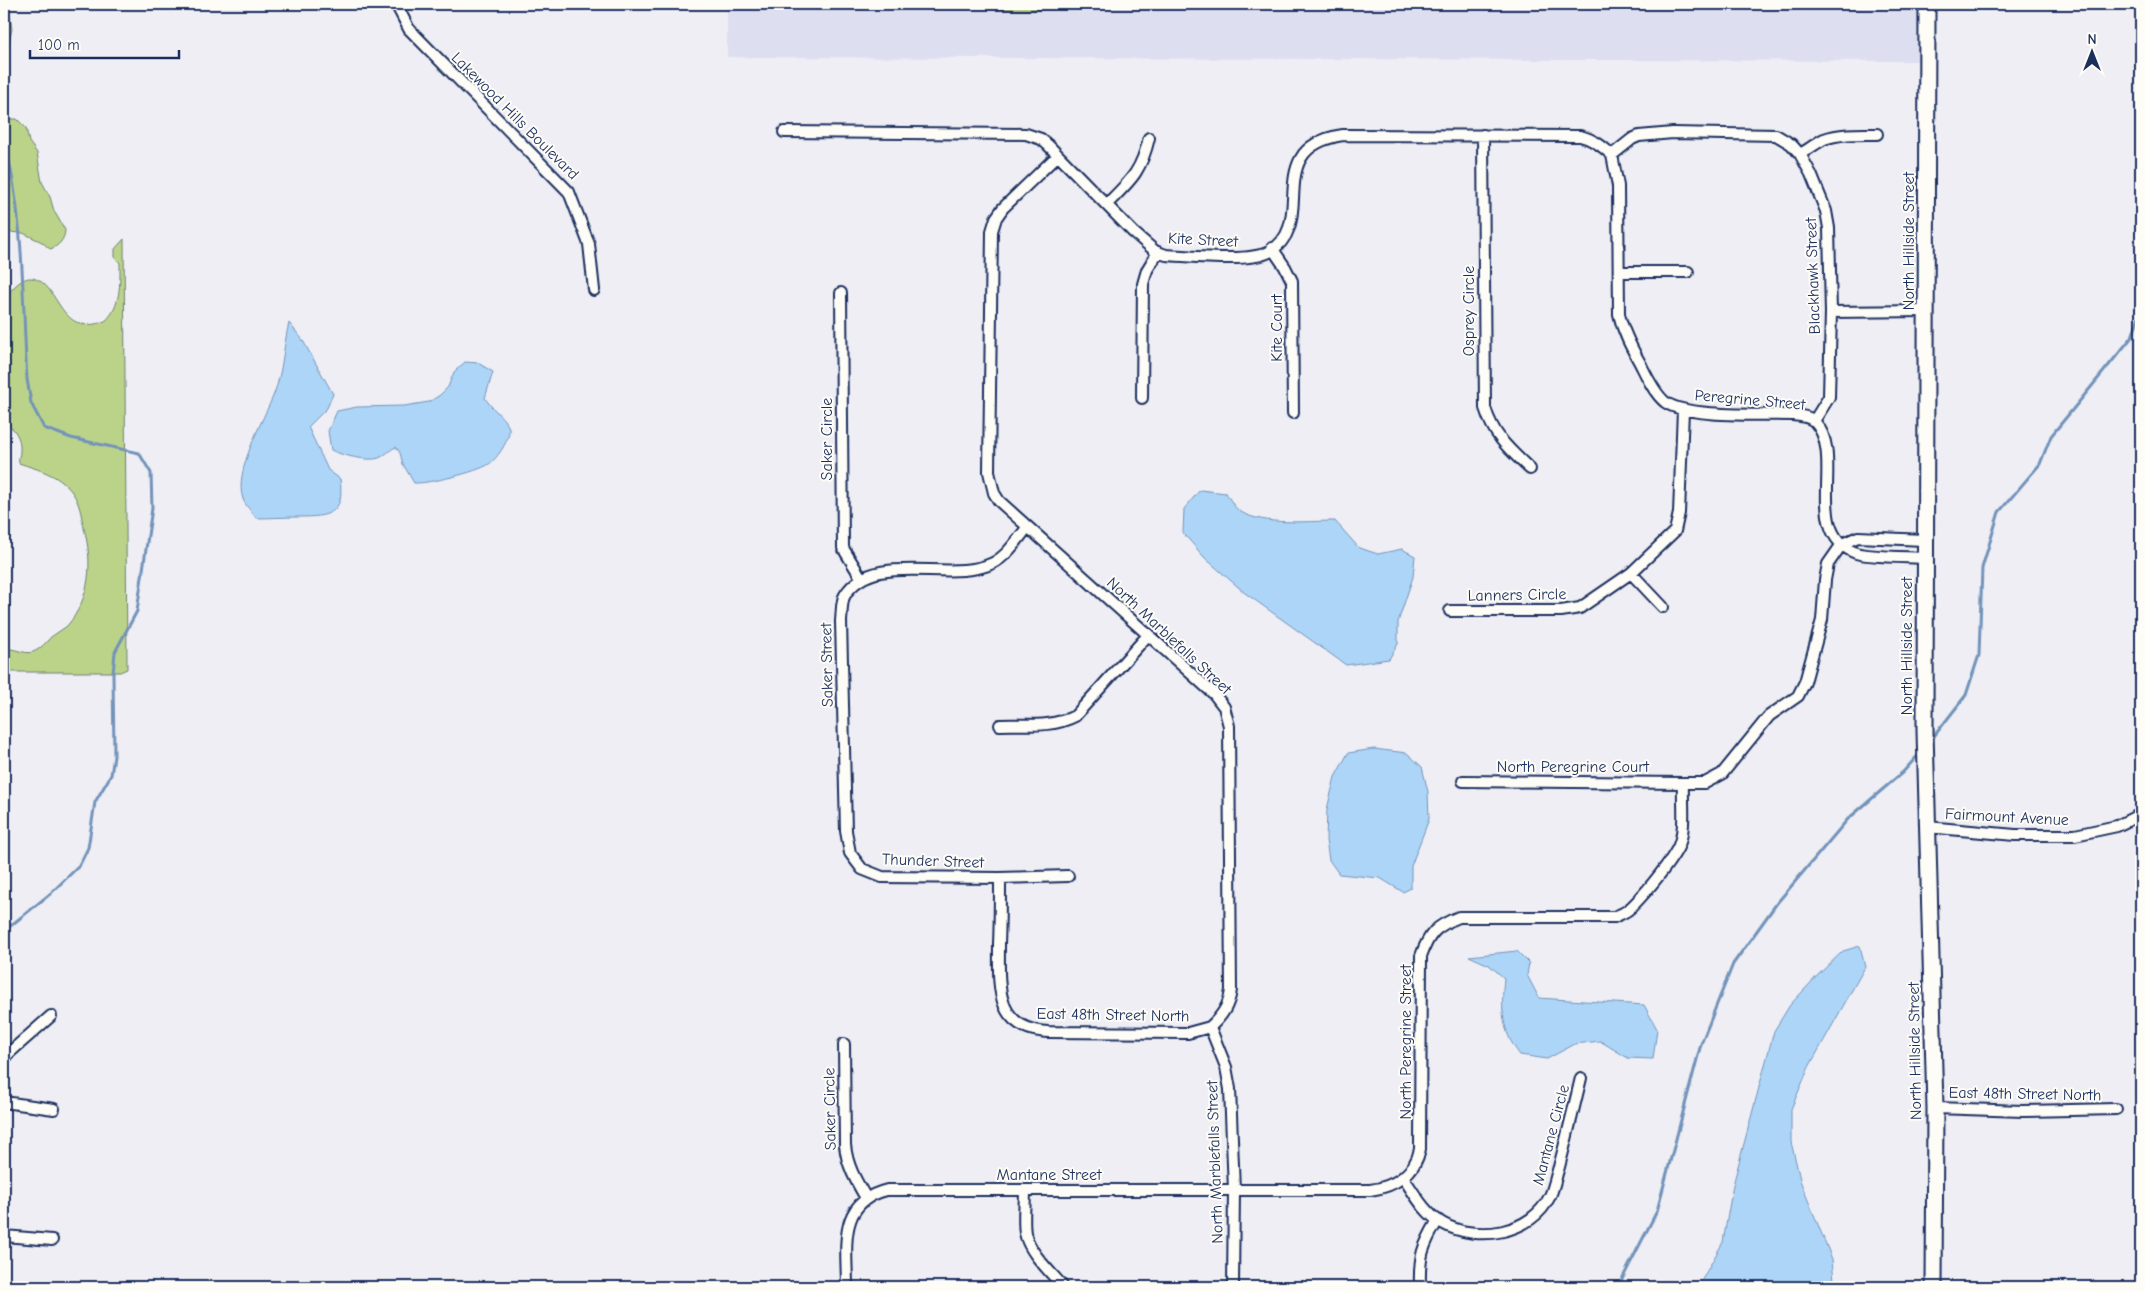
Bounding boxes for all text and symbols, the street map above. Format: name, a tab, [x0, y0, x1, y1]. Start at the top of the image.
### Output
scale bar	[30, 28, 179, 60]
north arrow	[2068, 28, 2118, 78]
text: N	[2087, 31, 2097, 48]
text: 100 m	[38, 36, 80, 54]
street label: Lakewood Hills Boulevard	[448, 49, 582, 183]
street label: North Hillside Street	[1900, 171, 1918, 310]
street label: Blackhawk Street	[1802, 217, 1824, 335]
street label: Kite Street	[1168, 229, 1239, 251]
street label: Osprey Circle	[1460, 266, 1478, 356]
street label: Kite Court	[1268, 294, 1286, 362]
street label: Peregrine Street	[1694, 386, 1807, 414]
street label: Saker Circle	[818, 398, 836, 480]
street label: North Marblefalls Street	[1103, 574, 1235, 699]
street label: North Hillside Street	[1898, 576, 1916, 715]
street label: Lanners Circle	[1468, 585, 1566, 605]
street label: Saker Street	[817, 622, 837, 707]
street label: North Peregrine Court	[1497, 758, 1650, 776]
street label: Fairmount Avenue	[1945, 805, 2069, 829]
street label: Thunder Street	[882, 850, 985, 872]
street label: North Peregrine Street	[1397, 964, 1415, 1119]
street label: North Hillside Street	[1905, 981, 1925, 1120]
street label: East 48th Street North	[1036, 1005, 1190, 1025]
street label: Saker Circle	[820, 1067, 840, 1151]
street label: North Marblefalls Street	[1203, 1080, 1227, 1244]
street label: Mantane Circle	[1529, 1083, 1573, 1187]
street label: East 48th Street North	[1948, 1084, 2102, 1104]
street label: Mantane Street	[996, 1166, 1102, 1184]

